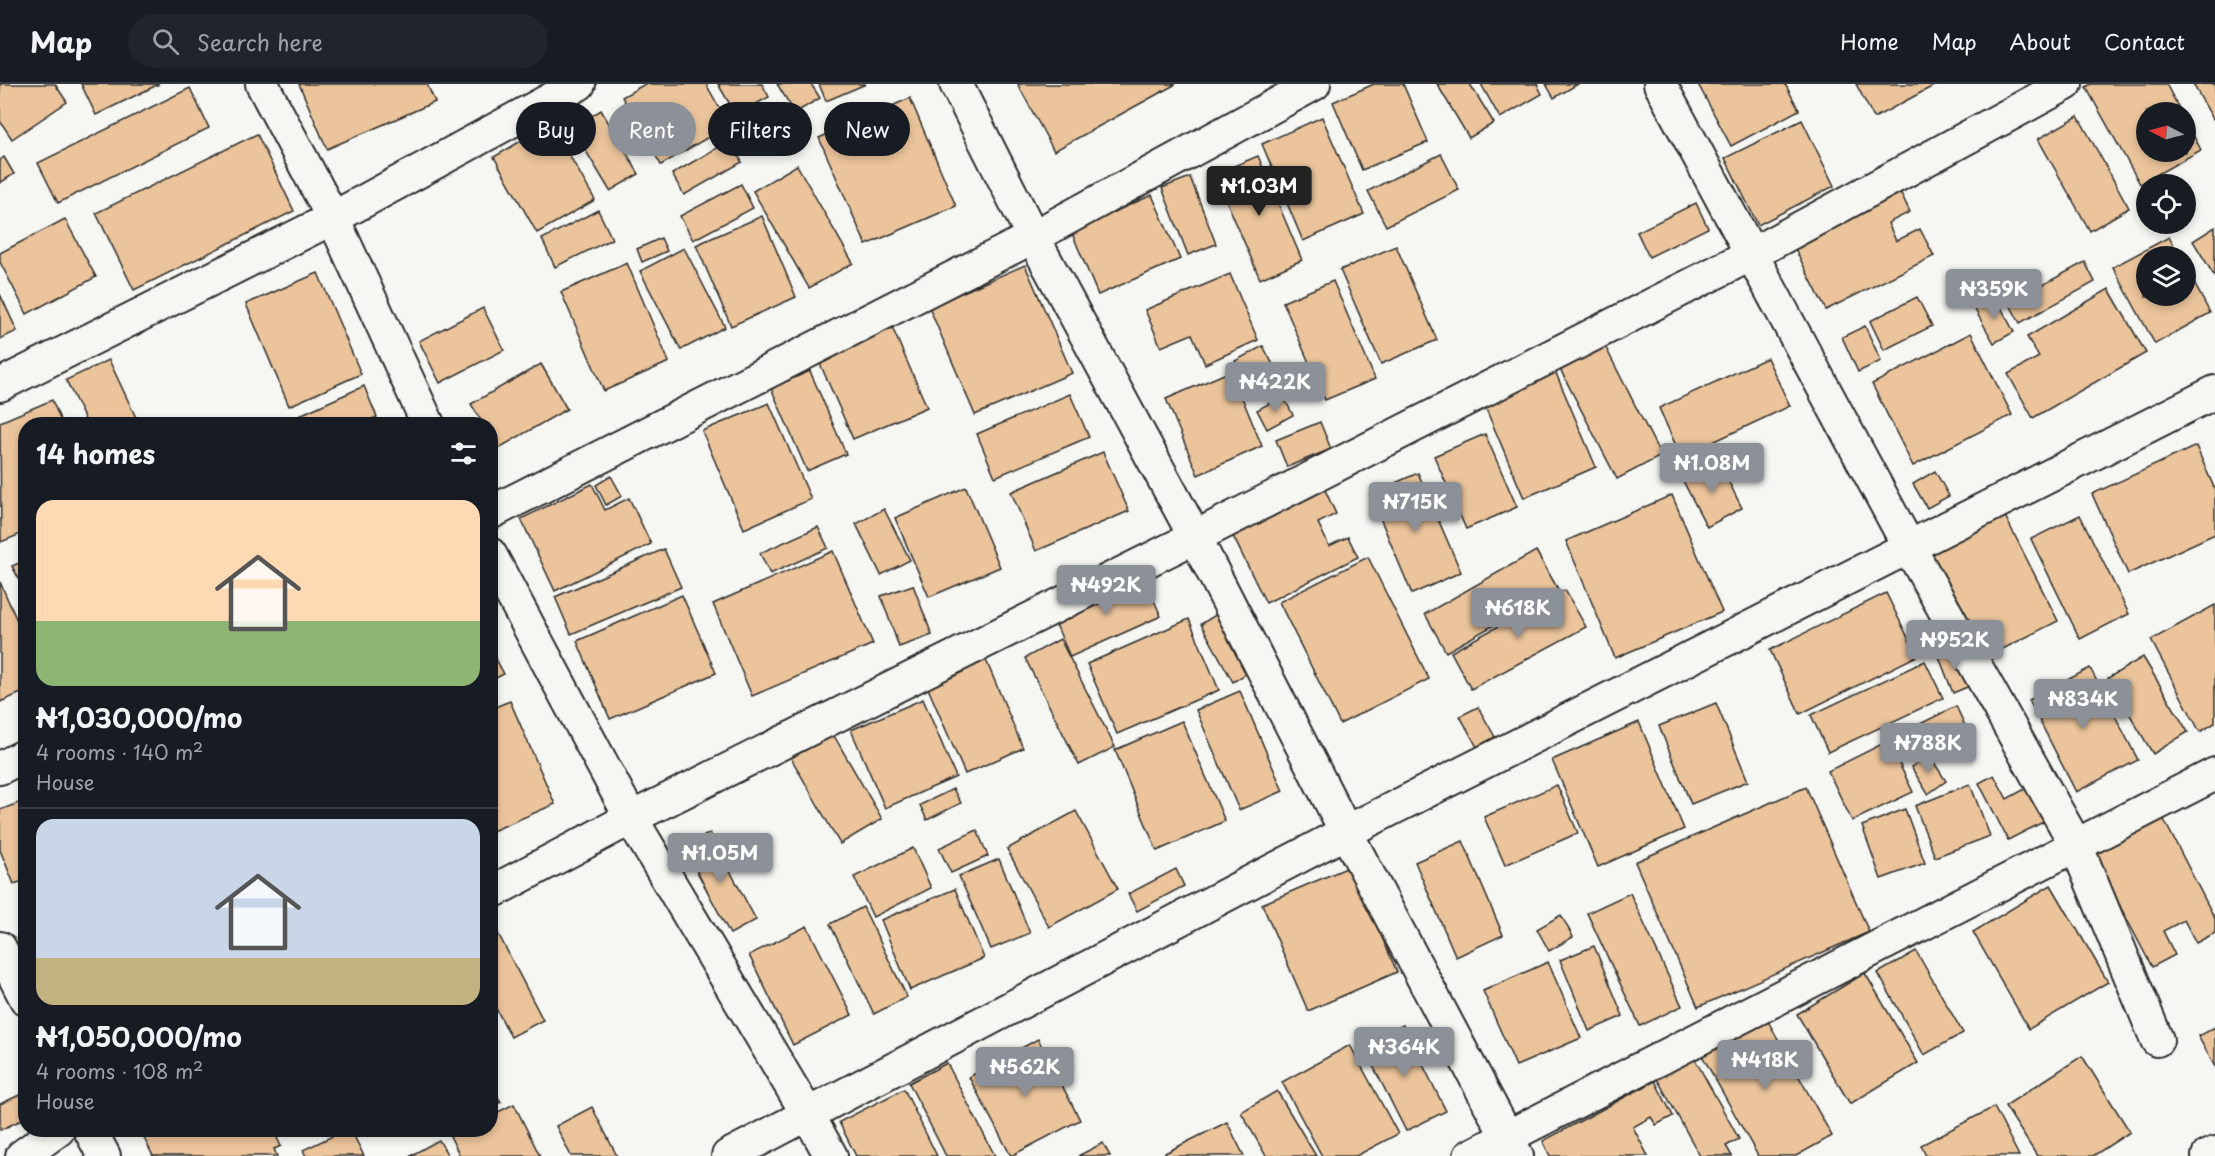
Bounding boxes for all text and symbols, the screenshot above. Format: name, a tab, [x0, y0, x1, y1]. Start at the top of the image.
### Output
search box	[128, 14, 548, 68]
text: Map	[30, 20, 92, 63]
icon: search	[149, 25, 182, 58]
text: Search here	[197, 25, 323, 58]
text: Home	[1840, 25, 1899, 57]
text: Map	[1932, 25, 1977, 57]
text: About	[2010, 25, 2071, 57]
text: Contact	[2104, 25, 2185, 57]
chip: Buy	[516, 102, 596, 156]
chip: Rent	[608, 102, 696, 156]
chip: Filters	[708, 102, 812, 156]
chip: New	[824, 102, 910, 156]
north arrow	[2136, 102, 2196, 162]
map controls	[2136, 102, 2196, 306]
pin: ₦1.03M	[1210, 166, 1308, 217]
text: ₦1.03M	[1221, 170, 1297, 200]
button: locate	[2136, 174, 2196, 234]
button: layers	[2136, 246, 2196, 306]
pin: ₦359K	[1952, 269, 2036, 320]
text: ₦359K	[1960, 273, 2028, 303]
pin: ₦422K	[1233, 362, 1317, 413]
text: ₦422K	[1239, 366, 1311, 396]
text: 14 homes	[36, 434, 155, 473]
icon: filters	[447, 437, 480, 470]
pin: ₦1.08M	[1663, 443, 1761, 494]
text: ₦1.08M	[1674, 447, 1750, 477]
pin: ₦715K	[1373, 482, 1457, 533]
text: ₦715K	[1383, 486, 1447, 516]
icon: home	[204, 539, 312, 647]
pin: ₦492K	[1064, 565, 1148, 616]
text: ₦492K	[1071, 569, 1141, 599]
pin: ₦618K	[1476, 588, 1560, 639]
text: ₦618K	[1485, 592, 1551, 622]
pin: ₦952K	[1913, 620, 1997, 671]
text: ₦952K	[1920, 624, 1990, 654]
pin: ₦834K	[2041, 679, 2125, 730]
text: ₦834K	[2048, 683, 2118, 713]
text: ₦1,030,000/mo	[36, 698, 242, 737]
pin: ₦788K	[1886, 723, 1970, 774]
text: ₦788K	[1894, 727, 1962, 757]
text: 4 rooms · 140 m²	[36, 737, 203, 767]
text: House	[36, 767, 95, 797]
pin: ₦1.05M	[671, 833, 769, 884]
text: ₦1.05M	[682, 837, 758, 867]
icon: home	[204, 858, 312, 966]
text: ₦1,050,000/mo	[36, 1017, 242, 1056]
pin: ₦364K	[1362, 1027, 1446, 1078]
text: ₦364K	[1368, 1031, 1440, 1061]
pin: ₦418K	[1723, 1040, 1807, 1091]
text: ₦418K	[1731, 1044, 1799, 1074]
pin: ₦562K	[983, 1047, 1067, 1098]
text: ₦562K	[990, 1051, 1060, 1081]
text: 4 rooms · 108 m²	[36, 1056, 203, 1086]
text: House	[36, 1086, 95, 1116]

